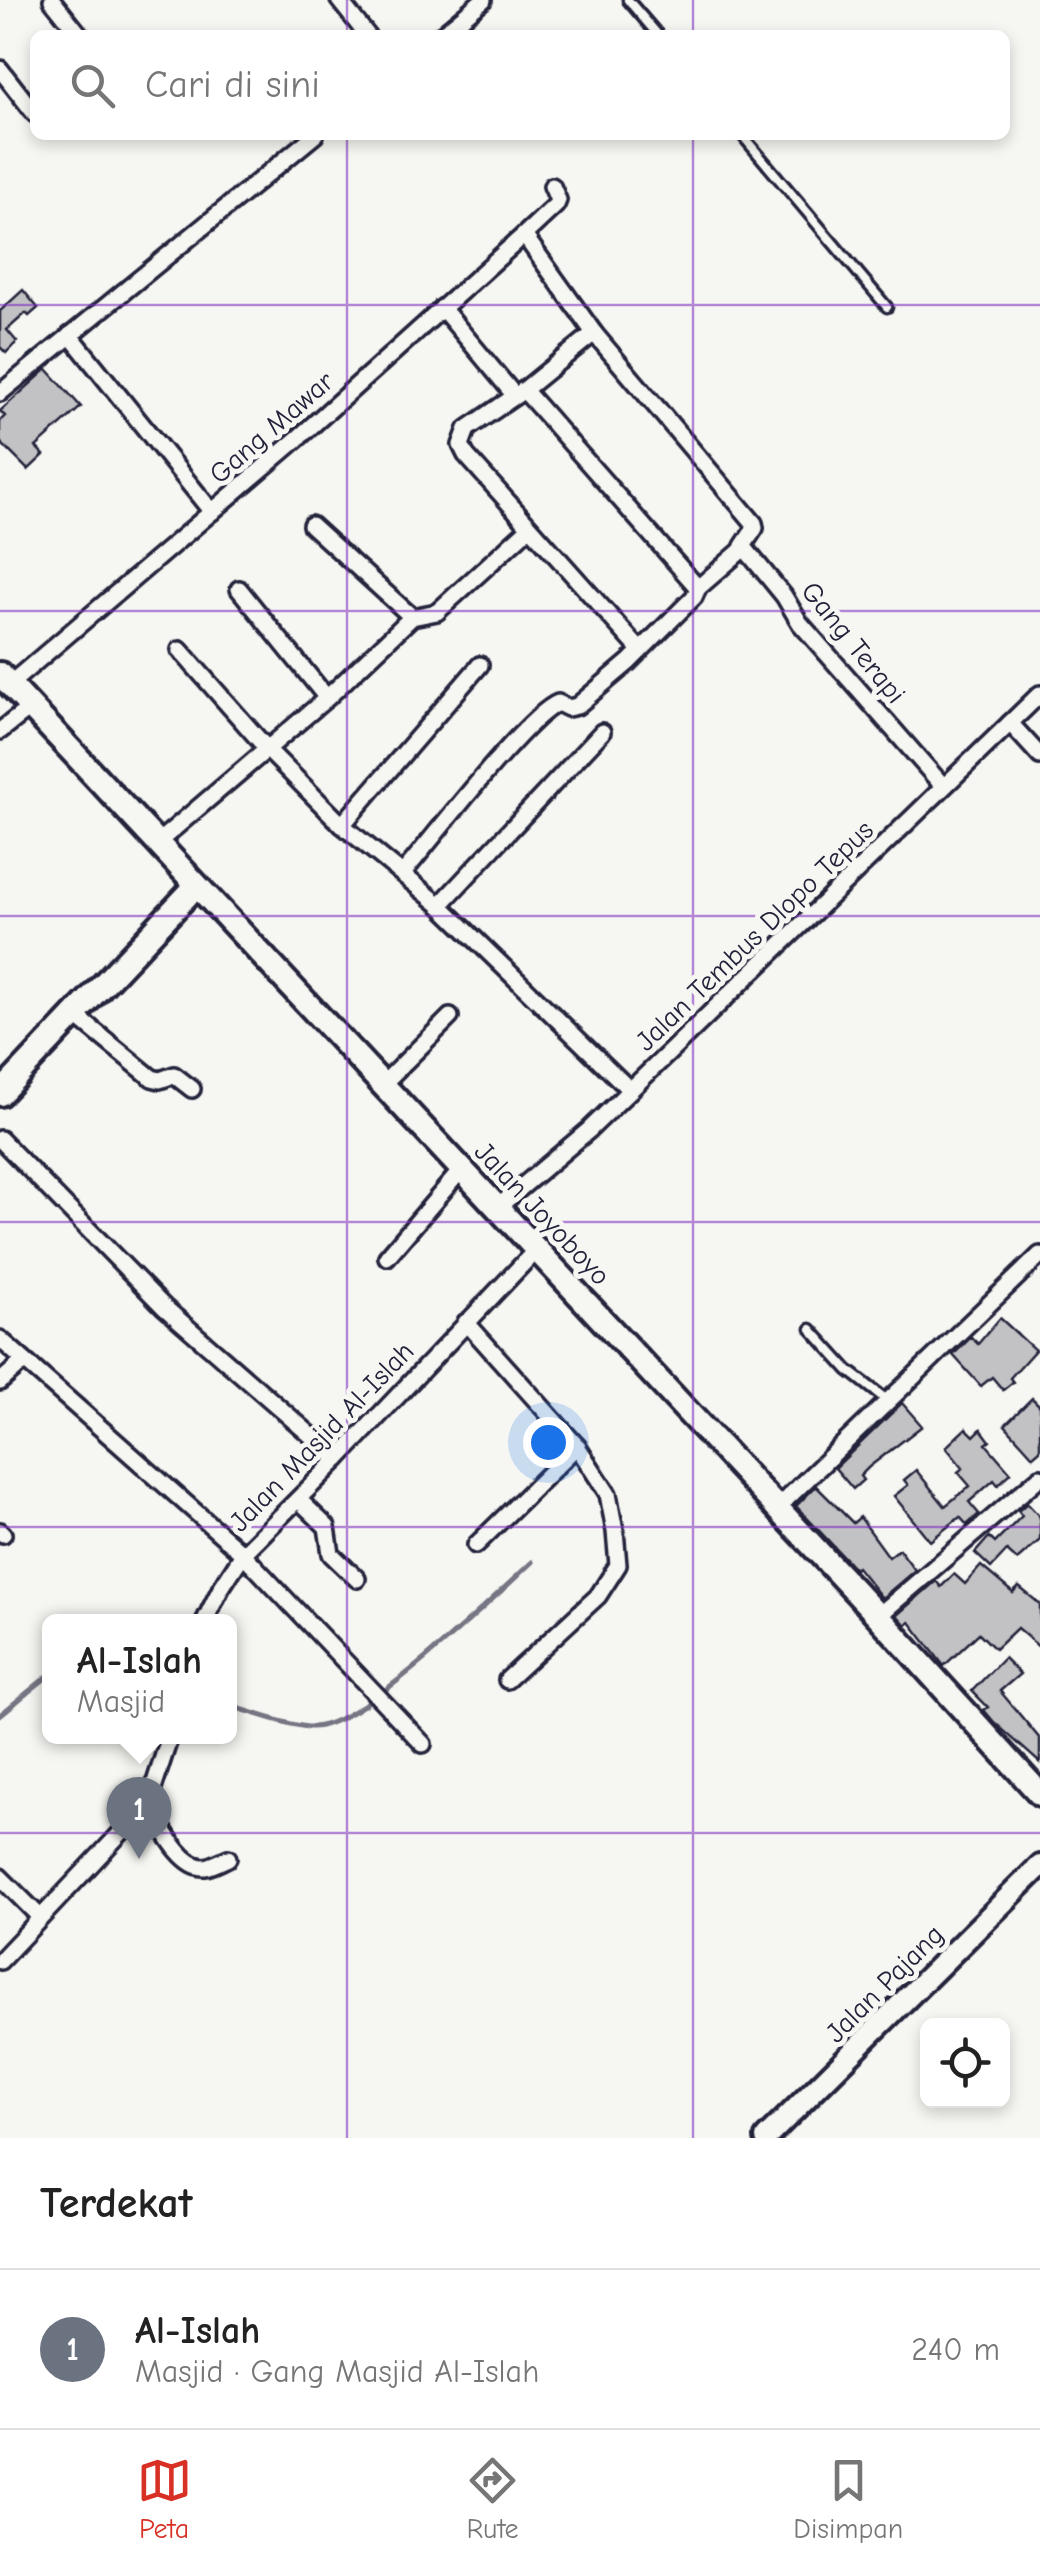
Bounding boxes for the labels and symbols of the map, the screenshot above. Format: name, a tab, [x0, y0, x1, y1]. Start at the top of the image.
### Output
street label: Gang Mawar	[203, 365, 340, 490]
street label: Gang Terapi	[795, 576, 912, 710]
street label: Jalan Tembus Dlopo Tepus	[629, 814, 880, 1057]
street label: Jalan Joyoboyo	[468, 1136, 617, 1292]
street label: Jalan Masjid Al-Islah	[223, 1335, 420, 1538]
your location	[523, 1417, 574, 1468]
pin: 1	[106, 1776, 172, 1859]
street label: Jalan Pajang	[819, 1918, 950, 2049]

